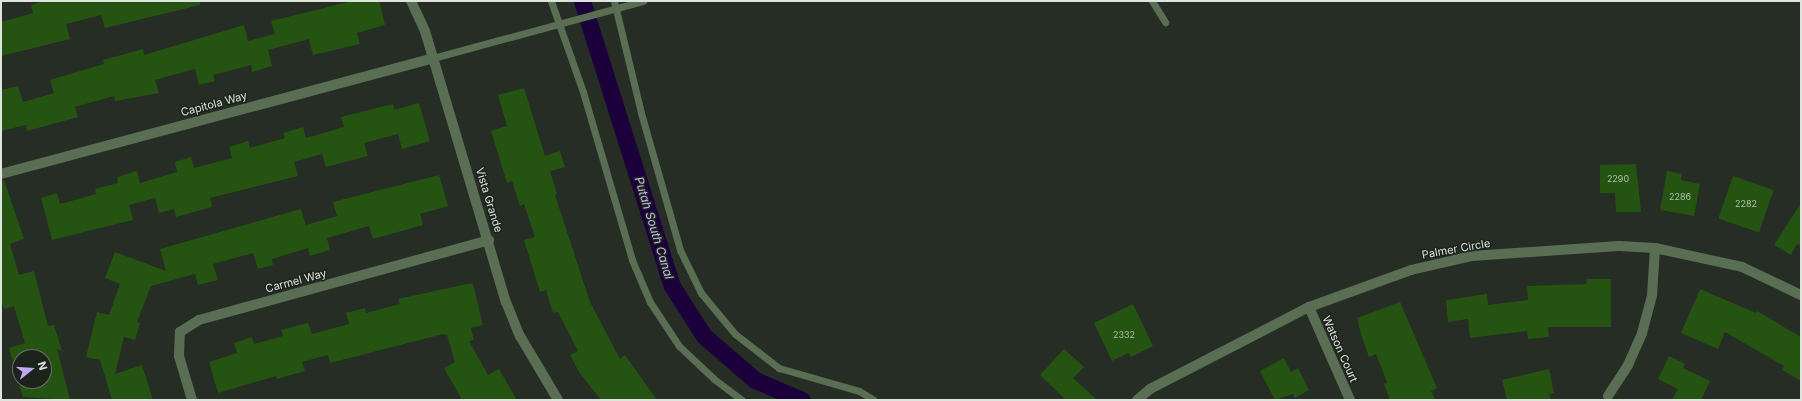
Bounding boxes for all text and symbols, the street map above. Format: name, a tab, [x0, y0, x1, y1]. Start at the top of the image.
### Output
street label: Capitola Way	[179, 89, 249, 119]
street label: Vista Grande	[473, 166, 505, 234]
house number: 2290	[1607, 174, 1629, 184]
water label: Putah South Canal	[632, 175, 676, 281]
house number: 2286	[1669, 192, 1691, 202]
house number: 2282	[1735, 199, 1757, 209]
street label: Palmer Circle	[1421, 236, 1491, 262]
street label: Carmel Way	[264, 266, 328, 296]
street label: Watson Court	[1320, 314, 1360, 384]
house number: 2332	[1113, 330, 1135, 340]
north arrow	[12, 349, 52, 389]
text: N	[35, 360, 50, 372]

